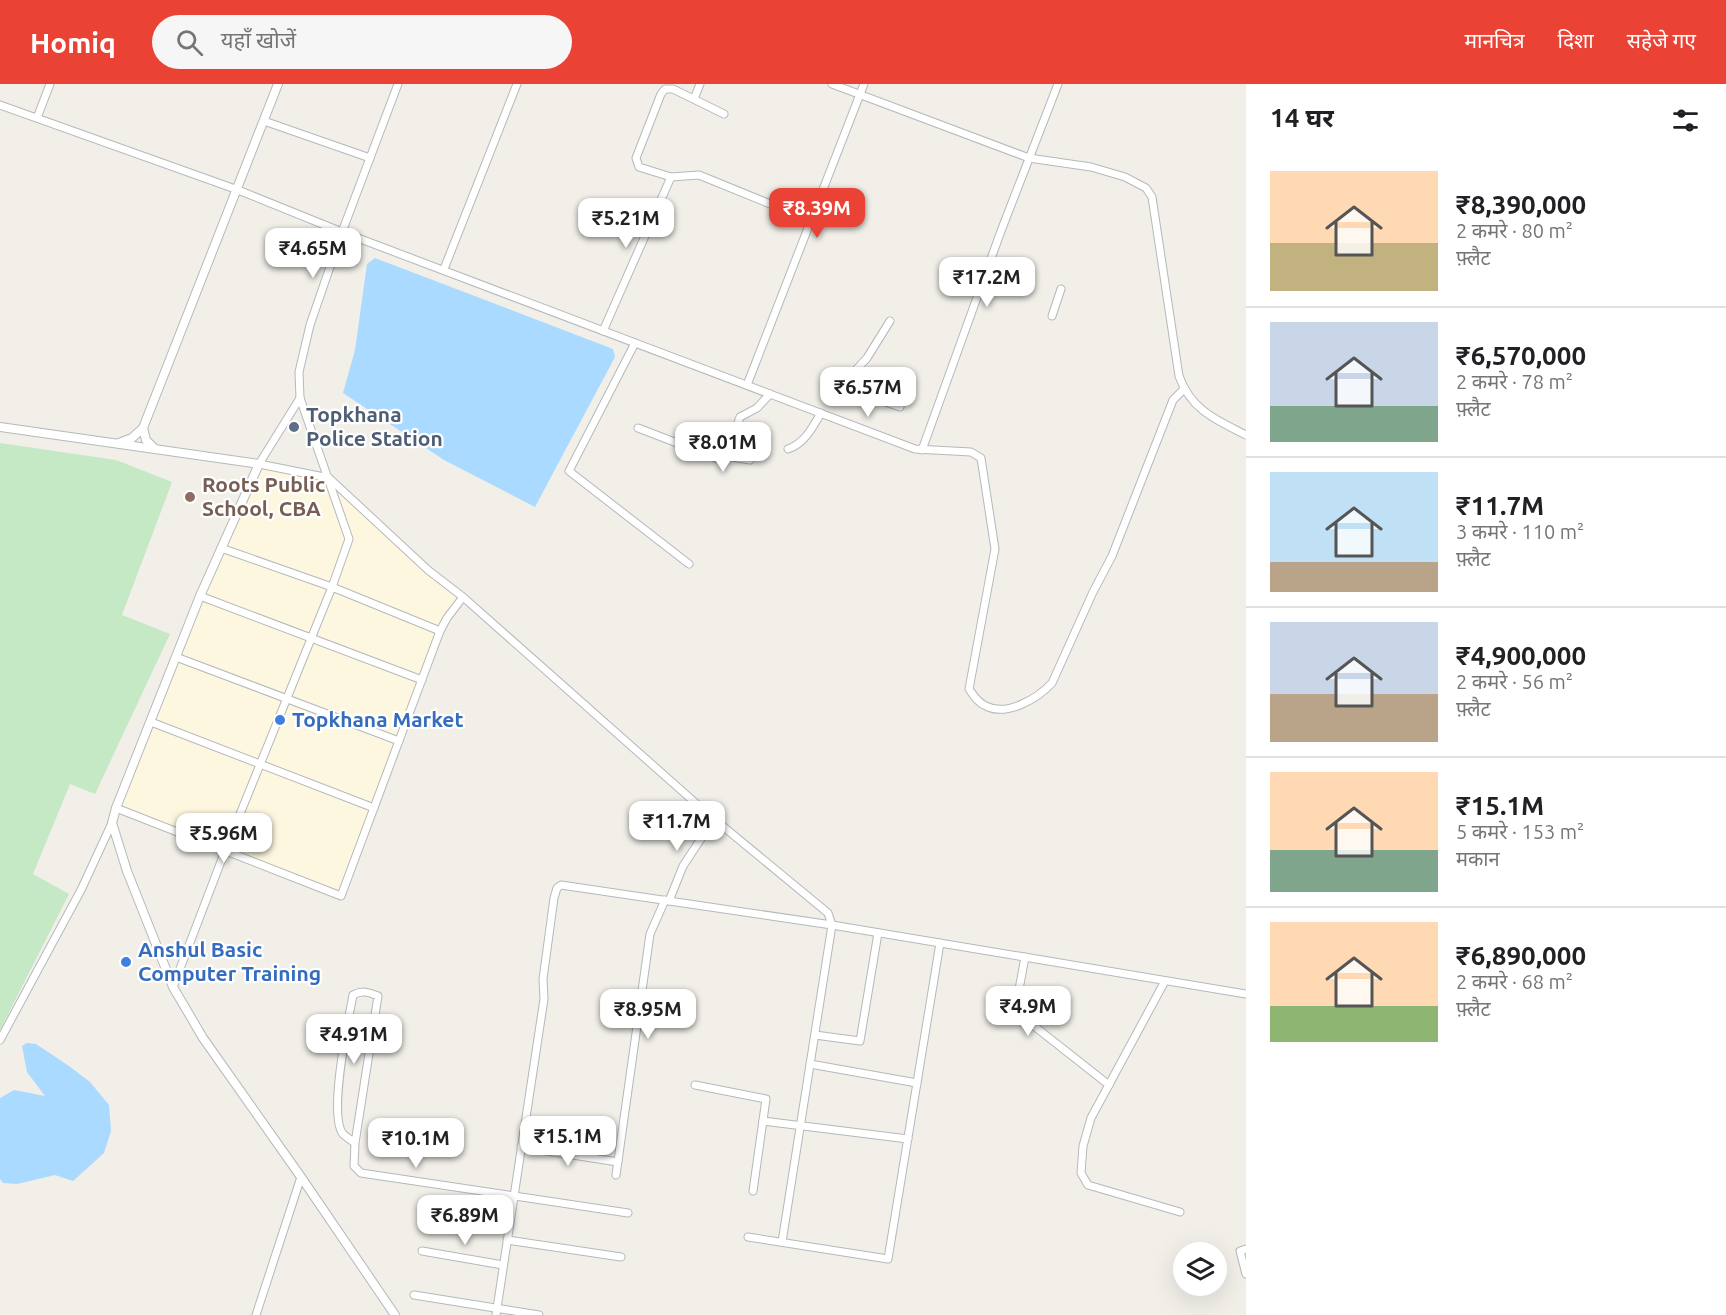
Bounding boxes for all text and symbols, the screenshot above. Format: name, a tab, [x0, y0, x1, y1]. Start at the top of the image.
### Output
search box	[152, 15, 572, 69]
icon: search	[173, 26, 206, 59]
text: Homiq	[30, 27, 116, 58]
text: यहाँ खोजें	[221, 27, 296, 52]
text: मानचित्र	[1464, 28, 1525, 52]
text: दिशा	[1558, 28, 1594, 52]
text: सहेजे गए	[1627, 28, 1696, 52]
text: 14 घर	[1270, 103, 1334, 132]
icon: filters	[1669, 104, 1702, 137]
pin: ₹8.39M	[768, 188, 866, 239]
text: ₹8,390,000	[1456, 190, 1586, 219]
icon: home	[1318, 195, 1390, 267]
text: ₹8.39M	[783, 196, 851, 219]
pin: ₹5.21M	[577, 198, 675, 249]
text: ₹5.21M	[592, 206, 660, 229]
text: 2 कमरे · 80 m²	[1456, 219, 1573, 242]
pin: ₹4.65M	[264, 228, 362, 279]
text: ₹4.65M	[279, 236, 347, 259]
text: फ़्लैट	[1456, 246, 1491, 269]
pin: ₹17.2M	[938, 257, 1036, 308]
text: ₹17.2M	[953, 265, 1021, 288]
text: ₹6,570,000	[1456, 341, 1586, 370]
icon: home	[1318, 346, 1390, 418]
pin: ₹6.57M	[819, 367, 917, 418]
text: 2 कमरे · 78 m²	[1456, 370, 1573, 393]
text: ₹6.57M	[834, 375, 902, 398]
text: फ़्लैट	[1456, 397, 1491, 420]
place label: Topkhana Police Station	[306, 402, 443, 450]
marker: Topkhana Police Station	[287, 420, 301, 434]
pin: ₹8.01M	[674, 422, 772, 473]
text: ₹8.01M	[689, 430, 757, 453]
place label: Roots Public School, CBA	[202, 472, 325, 520]
marker: Roots Public School, CBA	[183, 490, 197, 504]
text: ₹11.7M	[1456, 491, 1544, 520]
icon: home	[1318, 496, 1390, 568]
text: 3 कमरे · 110 m²	[1456, 520, 1584, 543]
text: फ़्लैट	[1456, 547, 1491, 570]
text: ₹4,900,000	[1456, 641, 1586, 670]
icon: home	[1318, 646, 1390, 718]
text: 2 कमरे · 56 m²	[1456, 670, 1573, 693]
text: फ़्लैट	[1456, 697, 1491, 720]
place label: Topkhana Market	[292, 707, 464, 731]
marker: Topkhana Market	[273, 713, 287, 727]
text: ₹15.1M	[1456, 791, 1544, 820]
icon: home	[1318, 796, 1390, 868]
pin: ₹11.7M	[628, 801, 726, 852]
text: ₹11.7M	[643, 809, 711, 832]
pin: ₹5.96M	[175, 813, 273, 864]
text: 5 कमरे · 153 m²	[1456, 820, 1584, 843]
text: ₹5.96M	[190, 821, 258, 844]
text: मकान	[1456, 847, 1500, 870]
place label: Anshul Basic Computer Training	[138, 937, 321, 985]
text: ₹6,890,000	[1456, 941, 1586, 970]
icon: home	[1318, 946, 1390, 1018]
marker: Anshul Basic Computer Training	[119, 955, 133, 969]
text: 2 कमरे · 68 m²	[1456, 970, 1573, 993]
pin: ₹4.9M	[986, 986, 1070, 1037]
pin: ₹8.95M	[599, 989, 697, 1040]
text: ₹4.9M	[1000, 994, 1056, 1017]
text: ₹8.95M	[614, 997, 682, 1020]
text: फ़्लैट	[1456, 997, 1491, 1020]
pin: ₹4.91M	[305, 1014, 403, 1065]
text: ₹4.91M	[320, 1022, 388, 1045]
pin: ₹15.1M	[519, 1116, 617, 1167]
pin: ₹10.1M	[367, 1118, 465, 1169]
text: ₹15.1M	[534, 1124, 602, 1147]
text: ₹10.1M	[382, 1126, 450, 1149]
pin: ₹6.89M	[416, 1195, 514, 1246]
text: ₹6.89M	[431, 1203, 499, 1226]
map controls	[1173, 1242, 1227, 1296]
button: layers	[1173, 1242, 1227, 1296]

